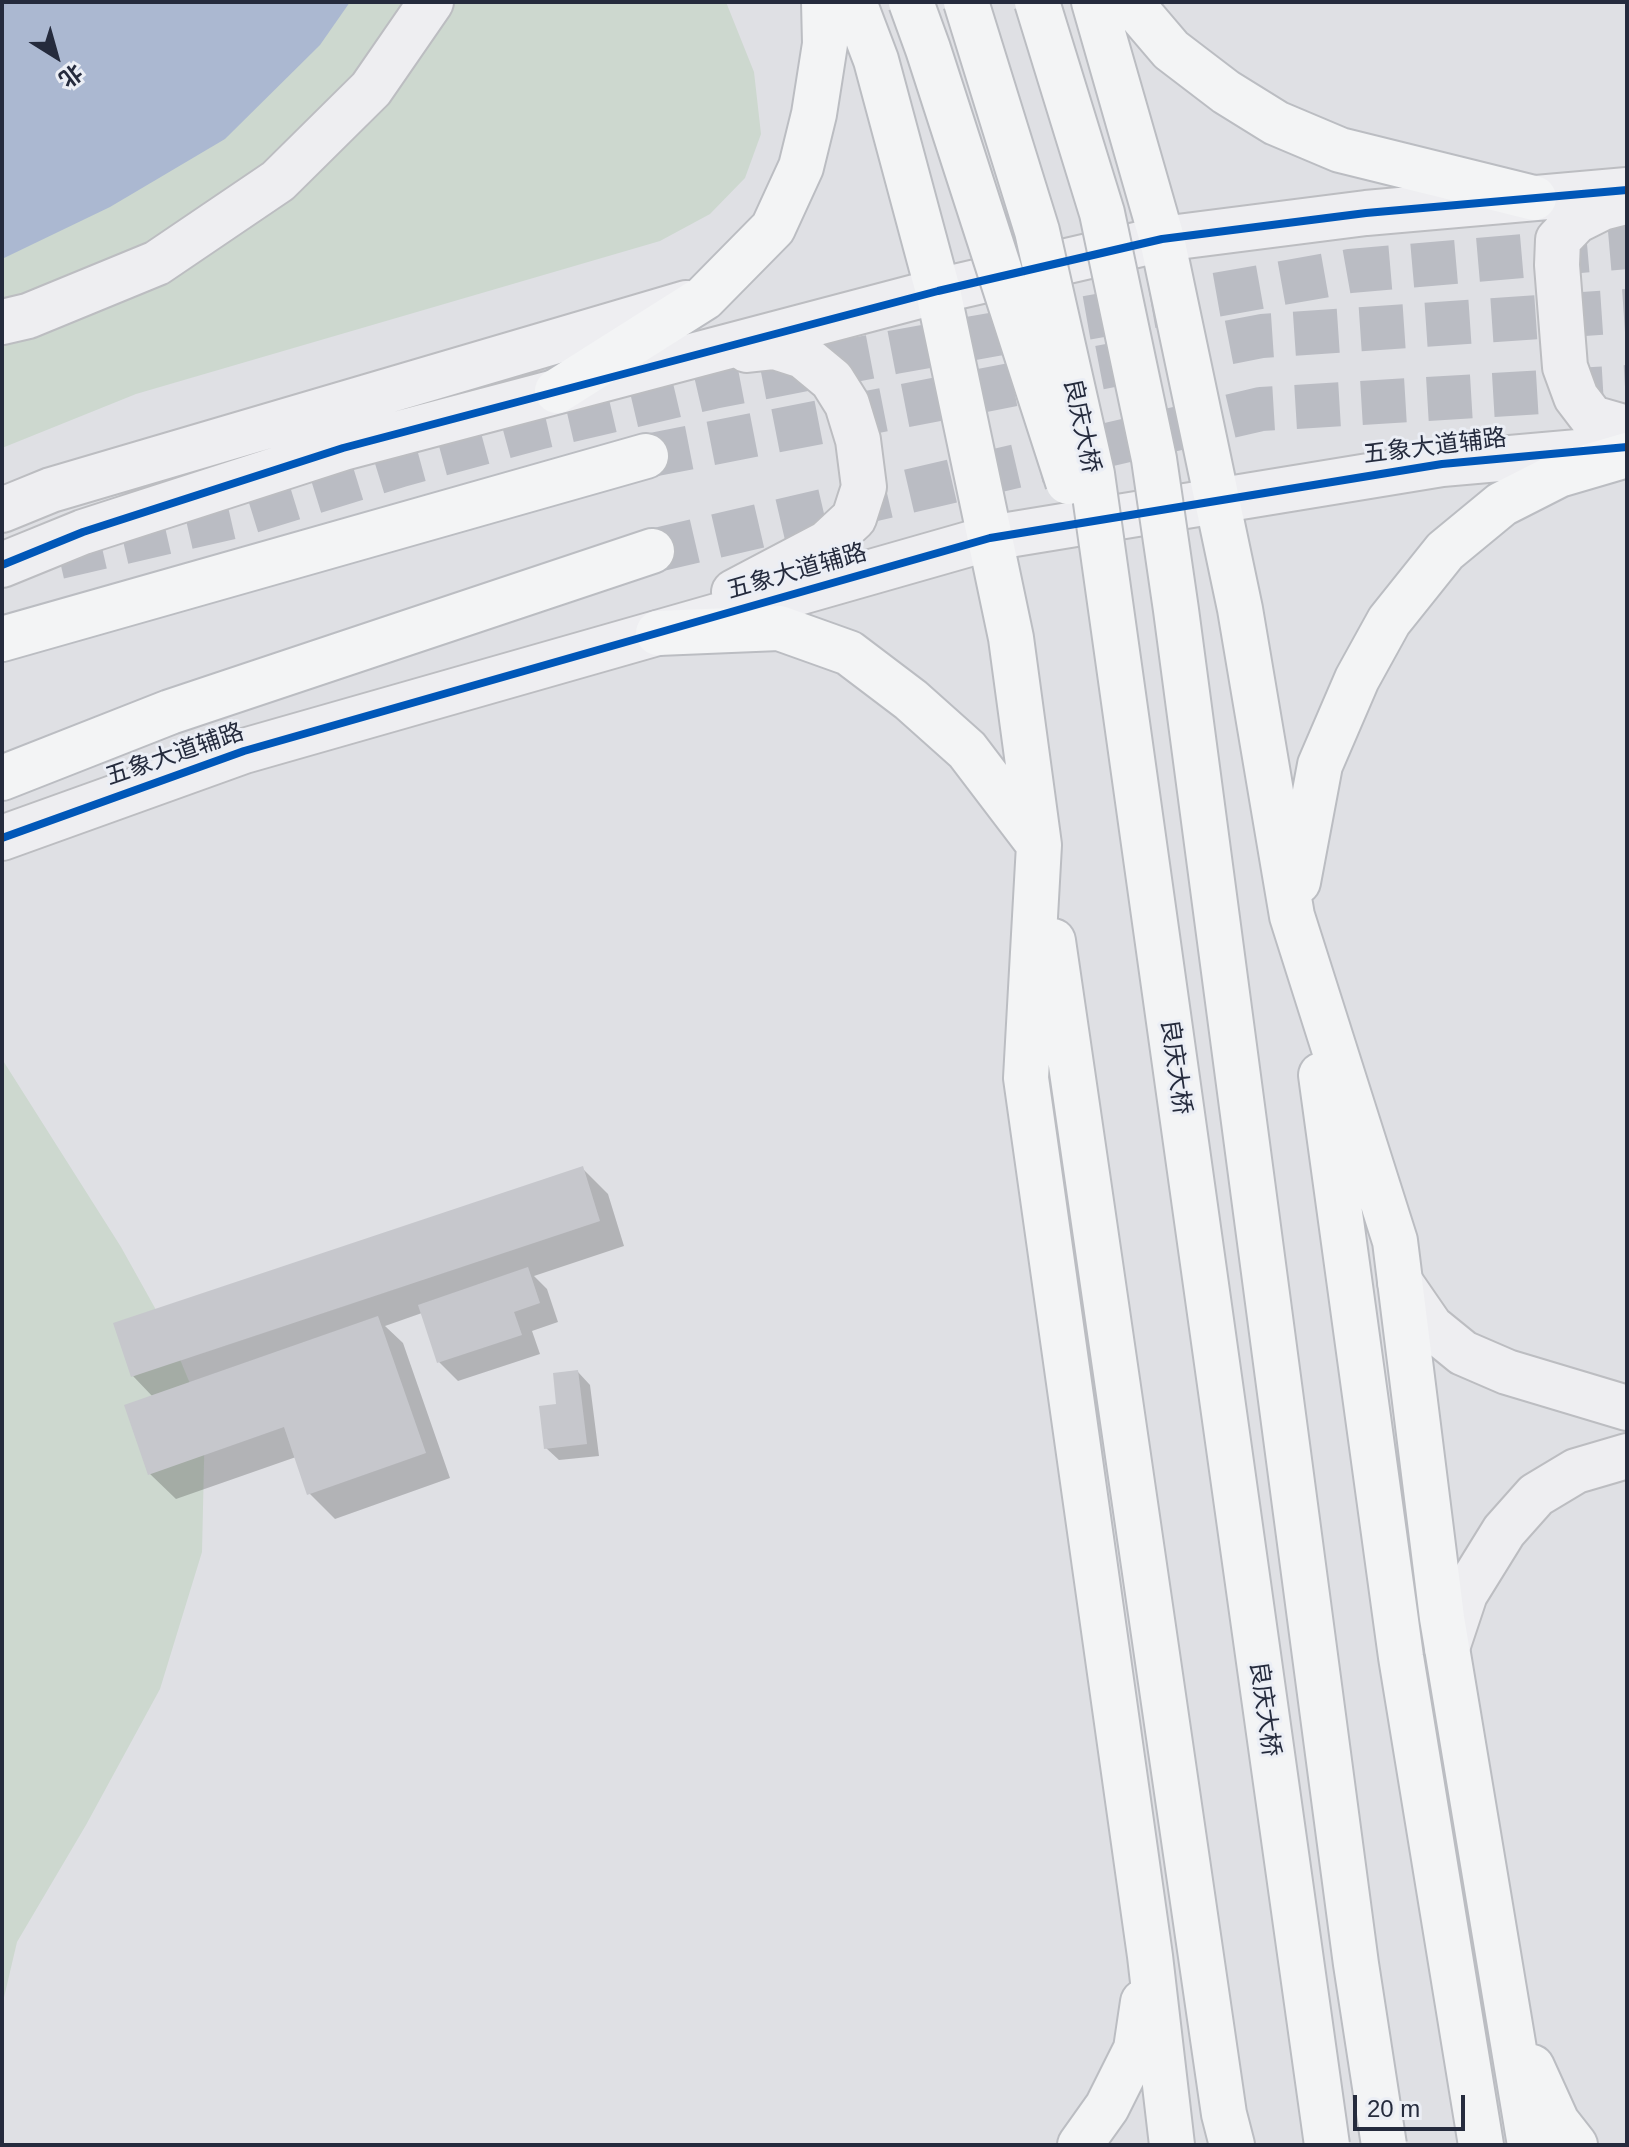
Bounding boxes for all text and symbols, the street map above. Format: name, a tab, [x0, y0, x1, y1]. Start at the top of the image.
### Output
north arrow	[16, 16, 96, 96]
text: 北	[54, 59, 87, 92]
street label: 良庆大桥	[1057, 376, 1105, 476]
street label: 五象大道辅路	[1362, 424, 1508, 470]
street label: 五象大道辅路	[724, 538, 870, 606]
street label: 五象大道辅路	[102, 718, 248, 792]
street label: 良庆大桥	[1154, 1017, 1196, 1117]
street label: 良庆大桥	[1243, 1659, 1285, 1759]
scale bar	[1357, 2079, 1469, 2129]
text: 20 m	[1367, 2095, 1420, 2122]

